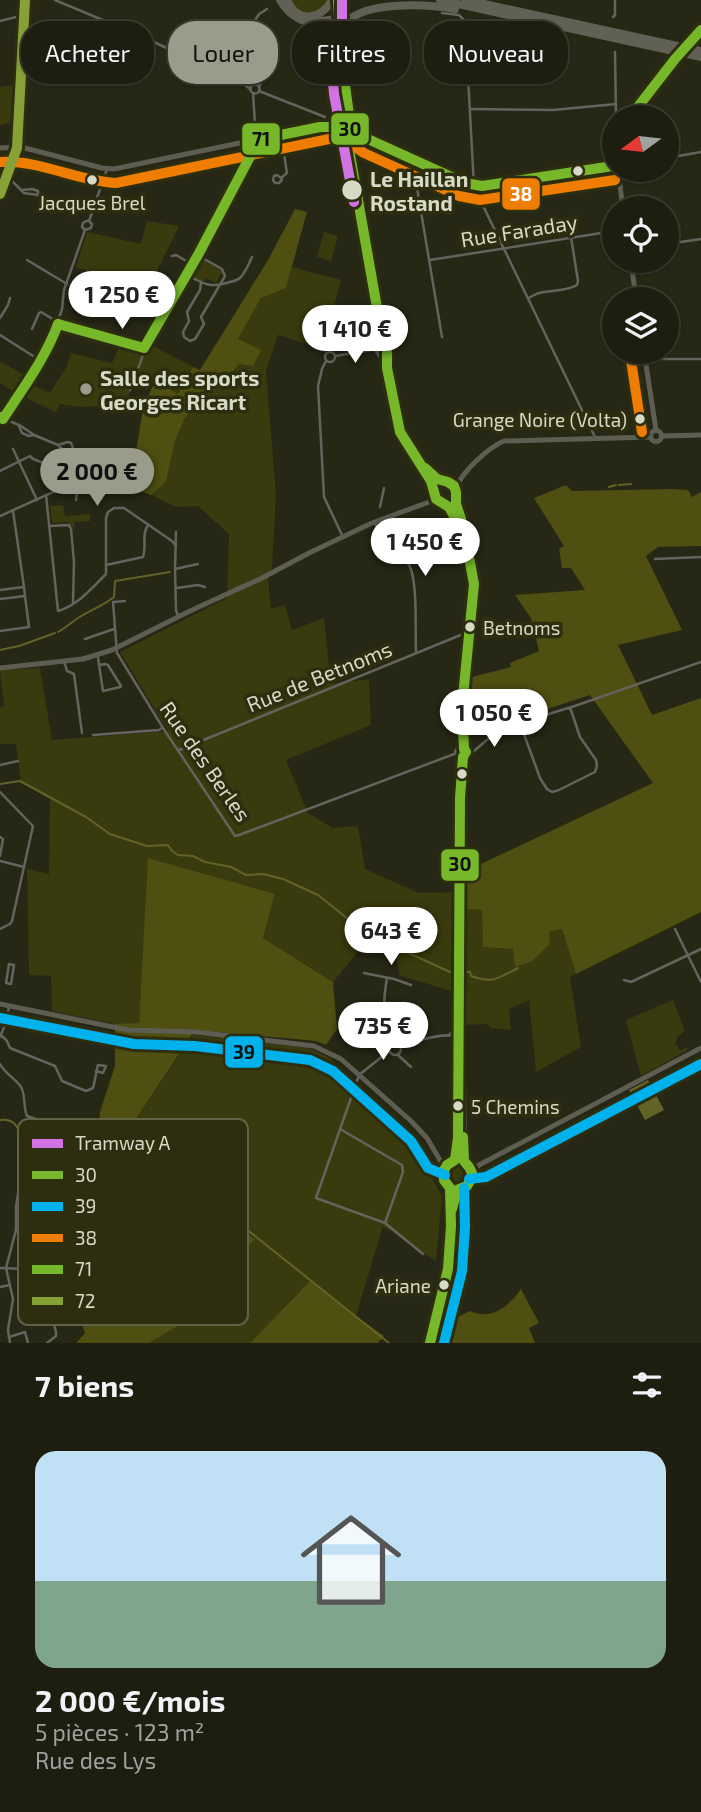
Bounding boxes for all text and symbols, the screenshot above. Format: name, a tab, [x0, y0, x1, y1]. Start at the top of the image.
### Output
chip: Acheter	[21, 21, 154, 84]
chip: Louer	[168, 21, 278, 84]
chip: Filtres	[292, 21, 410, 84]
chip: Nouveau	[424, 21, 568, 84]
north arrow	[602, 105, 679, 182]
map controls	[602, 105, 679, 364]
line badge: 30	[330, 112, 370, 146]
text: 30	[339, 117, 361, 140]
line badge: 71	[241, 122, 281, 156]
text: 71	[252, 127, 270, 150]
unlabelled marker	[571, 164, 585, 178]
place label: Le Haillan Rostand	[370, 166, 468, 215]
marker: Jacques Brel	[85, 173, 99, 187]
line badge: 38	[501, 177, 541, 211]
marker: Le Haillan Rostand	[340, 178, 364, 202]
text: 38	[510, 182, 532, 205]
place label: Jacques Brel	[39, 191, 146, 214]
button: locate	[602, 196, 679, 273]
street label: Rue Faraday	[459, 208, 579, 252]
pin: 1 250 €	[57, 272, 187, 331]
text: 1 250 €	[84, 280, 160, 308]
button: layers	[602, 287, 679, 364]
pin: 1 410 €	[290, 306, 420, 365]
text: 1 410 €	[318, 314, 392, 342]
place label: Salle des sports Georges Ricart	[100, 365, 259, 414]
marker: Salle des sports Georges Ricart	[78, 381, 94, 397]
place label: Grange Noire (Volta)	[453, 408, 627, 431]
marker: Grange Noire (Volta)	[633, 412, 647, 426]
pin: 2 000 €	[32, 448, 162, 508]
text: 2 000 €	[56, 457, 138, 485]
pin: 1 450 €	[360, 518, 490, 578]
text: 1 450 €	[387, 527, 463, 555]
place label: Betnoms	[483, 616, 560, 639]
marker: Betnoms	[463, 620, 477, 634]
street label: Rue de Betnoms	[243, 635, 395, 717]
pin: 1 050 €	[429, 690, 559, 749]
street label: Rue des Berles	[155, 696, 257, 826]
text: 1 050 €	[456, 698, 532, 726]
unlabelled marker	[455, 767, 469, 781]
line badge: 30	[440, 848, 480, 882]
text: 30	[449, 852, 471, 875]
pin: 643 €	[342, 908, 440, 967]
text: 643 €	[361, 916, 422, 944]
pin: 735 €	[334, 1002, 432, 1062]
text: 735 €	[354, 1011, 412, 1039]
line badge: 39	[224, 1035, 264, 1069]
text: 39	[233, 1040, 255, 1063]
place label: 5 Chemins	[471, 1095, 560, 1118]
marker: 5 Chemins	[451, 1099, 465, 1113]
legend	[18, 1119, 248, 1325]
text: Tramway A	[75, 1131, 170, 1154]
text: 30	[75, 1163, 97, 1186]
text: 39	[75, 1194, 96, 1217]
text: 38	[75, 1226, 97, 1249]
text: 71	[75, 1257, 92, 1280]
place label: Ariane	[375, 1274, 431, 1297]
marker: Ariane	[437, 1278, 451, 1292]
text: 72	[75, 1289, 95, 1312]
icon: filters	[628, 1366, 666, 1404]
text: 7 biens	[35, 1367, 134, 1403]
icon: home	[288, 1497, 414, 1623]
text: 2 000 €/mois	[35, 1682, 225, 1718]
text: 5 pièces · 123 m²	[35, 1718, 204, 1746]
text: Rue des Lys	[35, 1746, 156, 1774]

